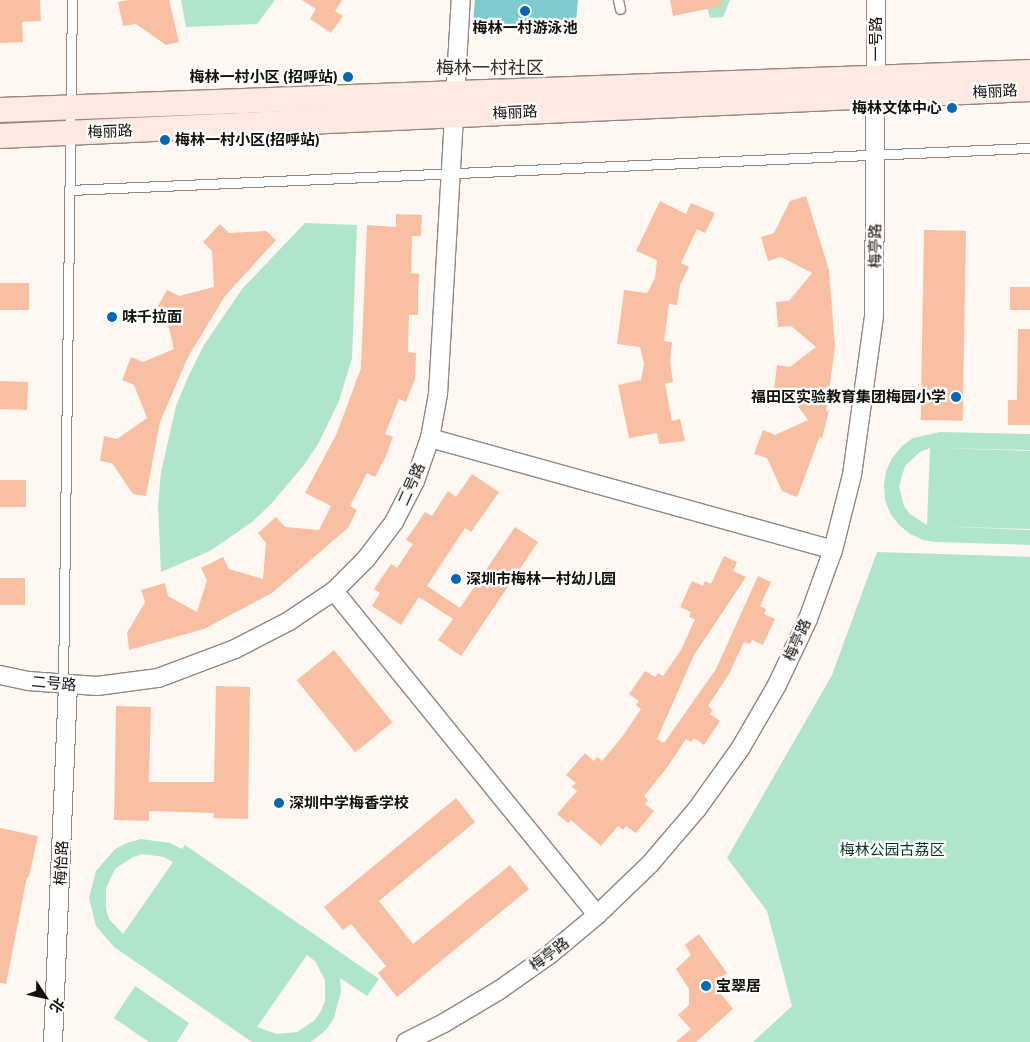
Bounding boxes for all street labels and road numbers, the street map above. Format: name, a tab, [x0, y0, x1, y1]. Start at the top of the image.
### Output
street label: 一号路	[867, 17, 885, 61]
street label: 梅丽路	[972, 81, 1018, 101]
street label: 梅丽路	[492, 102, 538, 122]
street label: 梅丽路	[87, 121, 133, 141]
street label: 梅亭路	[866, 224, 884, 268]
street label: 二号路	[394, 460, 428, 508]
street label: 梅亭路	[780, 616, 814, 664]
street label: 二号路	[31, 672, 77, 694]
street label: 梅怡路	[51, 840, 71, 886]
street label: 梅亭路	[526, 933, 572, 975]

